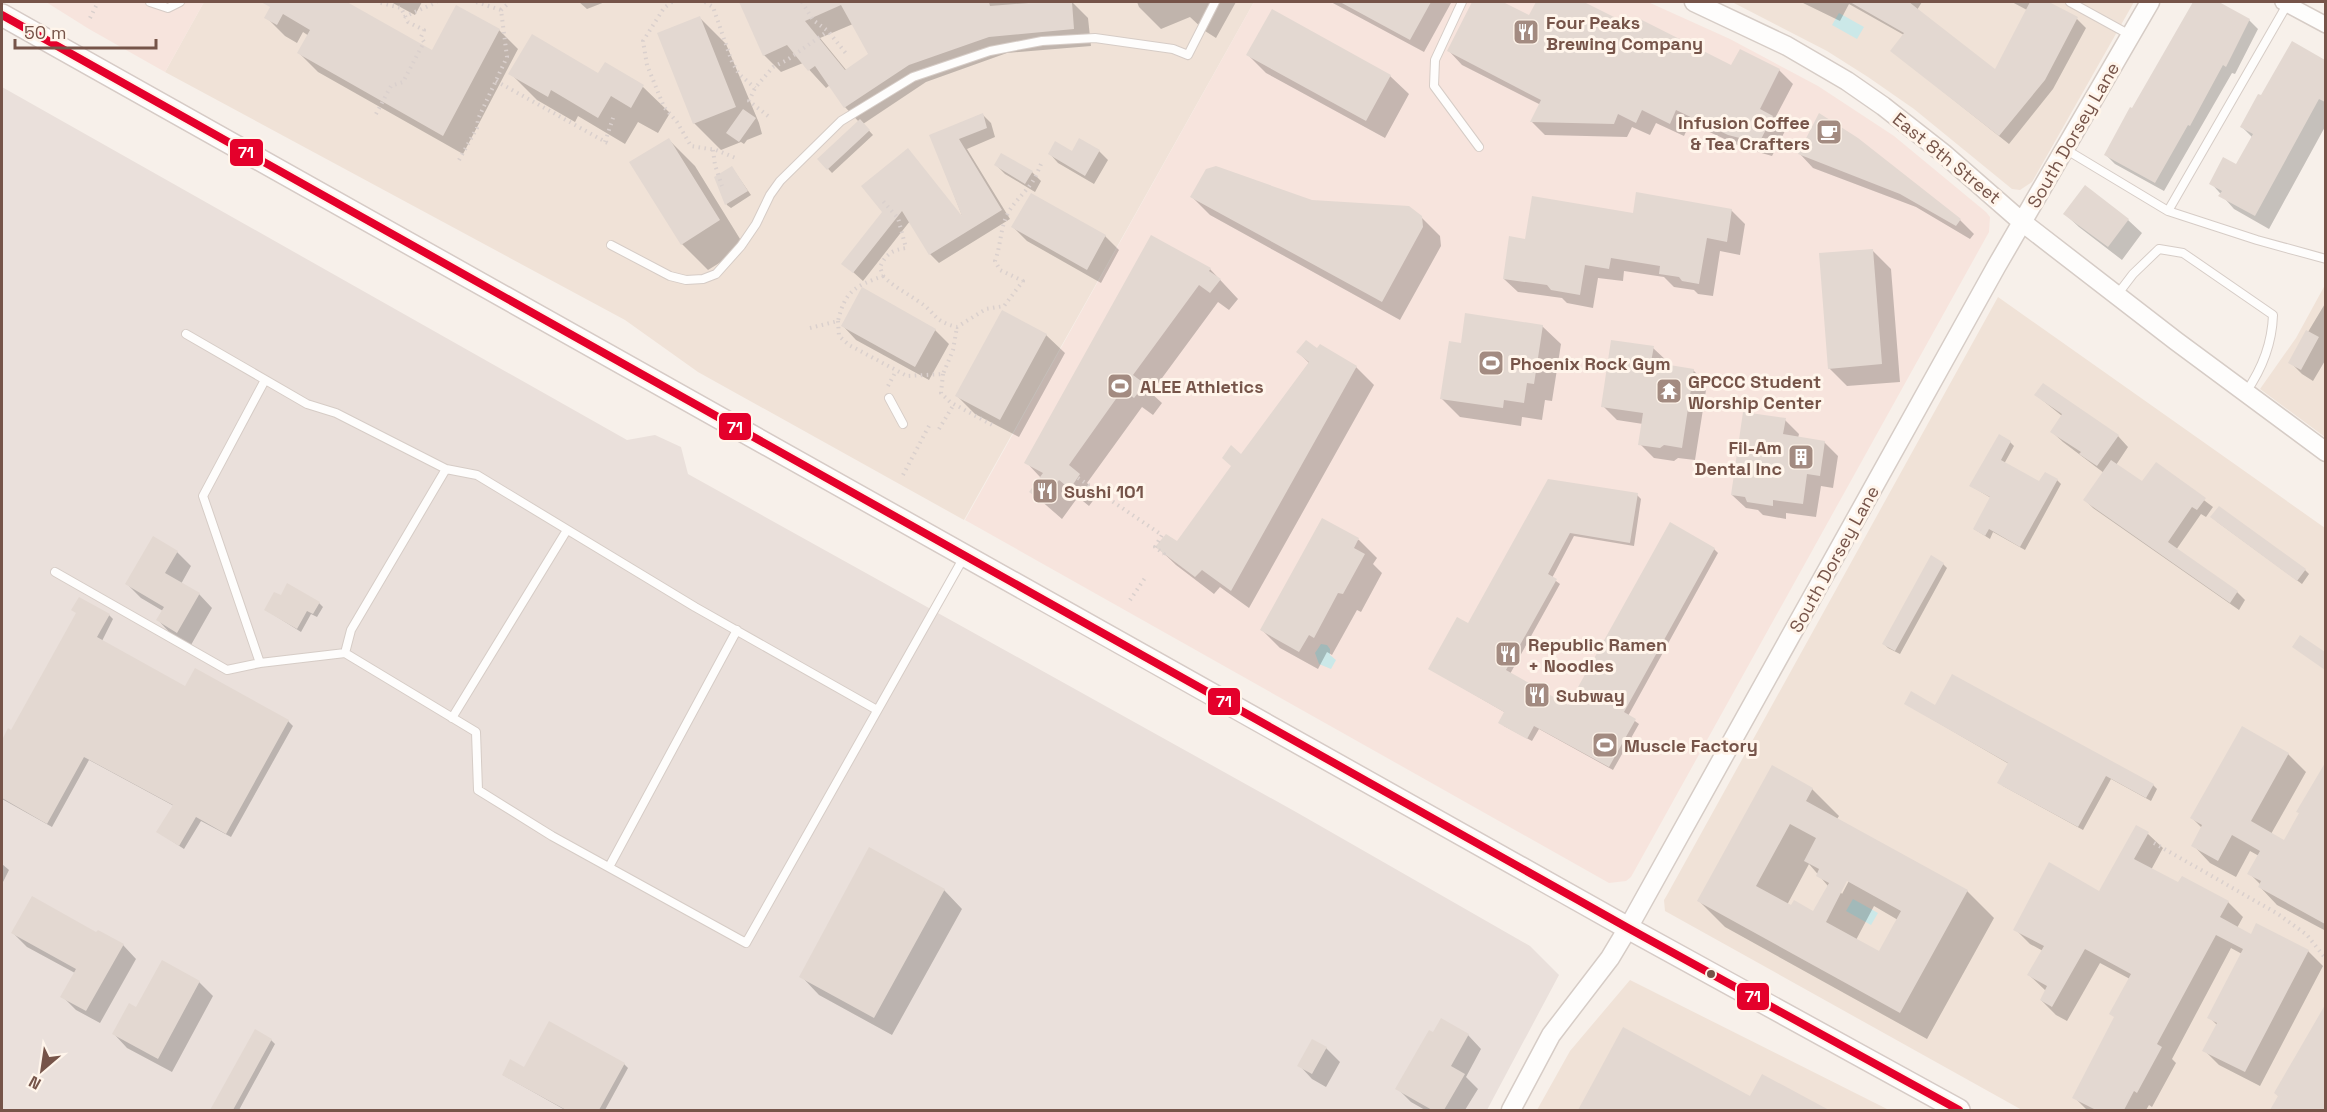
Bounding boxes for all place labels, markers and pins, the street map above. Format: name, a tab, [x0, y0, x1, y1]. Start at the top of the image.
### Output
place label: Four Peaks Brewing Company	[1546, 11, 1703, 55]
restaurant icon: Four Peaks Brewing Company	[1511, 17, 1541, 47]
place label: Infusion Coffee & Tea Crafters	[1678, 111, 1810, 155]
cafe icon: Infusion Coffee & Tea Crafters	[1814, 117, 1844, 147]
sports icon: Phoenix Rock Gym	[1476, 348, 1506, 378]
place label: Phoenix Rock Gym	[1510, 352, 1671, 375]
place label: GPCCC Student Worship Center	[1688, 370, 1822, 414]
sports icon: ALEE Athletics	[1105, 371, 1135, 401]
place label: ALEE Athletics	[1140, 375, 1264, 398]
temple icon: GPCCC Student Worship Center	[1654, 376, 1684, 406]
place label: Fil-Am Dental Inc	[1694, 436, 1782, 480]
building icon: Fil-Am Dental Inc	[1786, 442, 1816, 472]
restaurant icon: Sushi 101	[1030, 476, 1060, 506]
place label: Sushi 101	[1064, 480, 1144, 503]
place label: Republic Ramen + Noodles	[1528, 633, 1667, 677]
restaurant icon: Republic Ramen + Noodles	[1493, 639, 1523, 669]
restaurant icon: Subway	[1522, 680, 1552, 710]
place label: Subway	[1556, 684, 1625, 707]
sports icon: Muscle Factory	[1590, 730, 1620, 760]
place label: Muscle Factory	[1624, 734, 1758, 757]
unlabelled marker	[1705, 968, 1717, 980]

